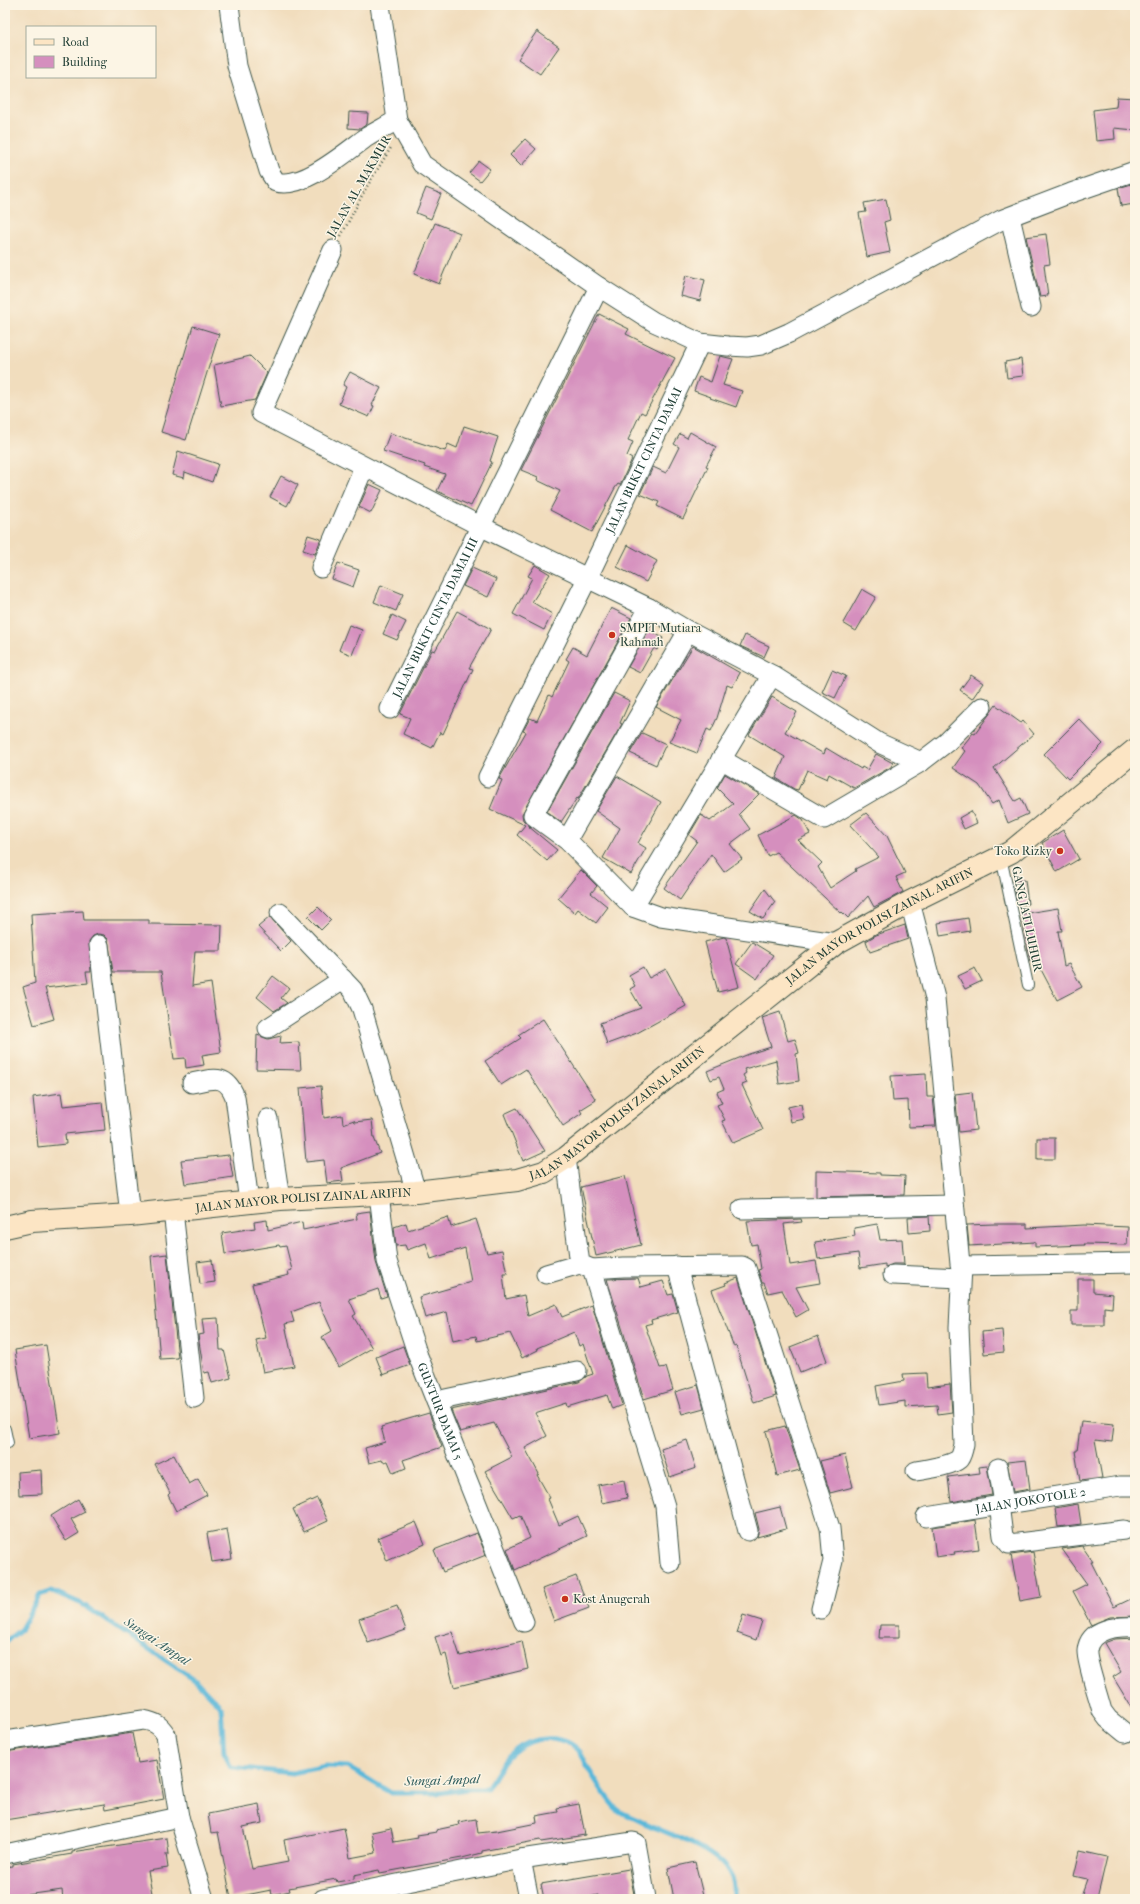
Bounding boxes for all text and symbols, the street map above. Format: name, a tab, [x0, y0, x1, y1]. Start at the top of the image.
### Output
legend	[26, 26, 156, 78]
text: Road	[62, 35, 89, 49]
text: Building	[62, 55, 107, 69]
street label: JALAN AL. MAKMUR	[324, 131, 395, 240]
street label: JALAN BUKIT CINTA DAMAI	[602, 385, 685, 537]
street label: JALAN BUKIT CINTA DAMAI III	[389, 535, 481, 701]
place label: SMPIT Mutiara Rahmah	[620, 621, 702, 649]
marker: SMPIT Mutiara Rahmah	[607, 630, 617, 640]
place label: Toko Rizky	[994, 844, 1053, 858]
marker: Toko Rizky	[1055, 846, 1065, 856]
street label: JALAN MAYOR POLISI ZAINAL ARIFIN	[782, 865, 976, 988]
street label: GANG JATI LUHUR	[1009, 865, 1045, 974]
street label: JALAN MAYOR POLISI ZAINAL ARIFIN	[527, 1043, 708, 1183]
street label: JALAN MAYOR POLISI ZAINAL ARIFIN	[194, 1185, 412, 1215]
street label: GUNTUR DAMAI 5	[414, 1361, 466, 1462]
street label: JALAN JOKOTOLE 2	[974, 1485, 1087, 1516]
place label: Kost Anugerah	[573, 1592, 650, 1606]
marker: Kost Anugerah	[560, 1594, 570, 1604]
water label: Sungai Ampal	[121, 1613, 194, 1669]
water label: Sungai Ampal	[403, 1771, 482, 1789]

